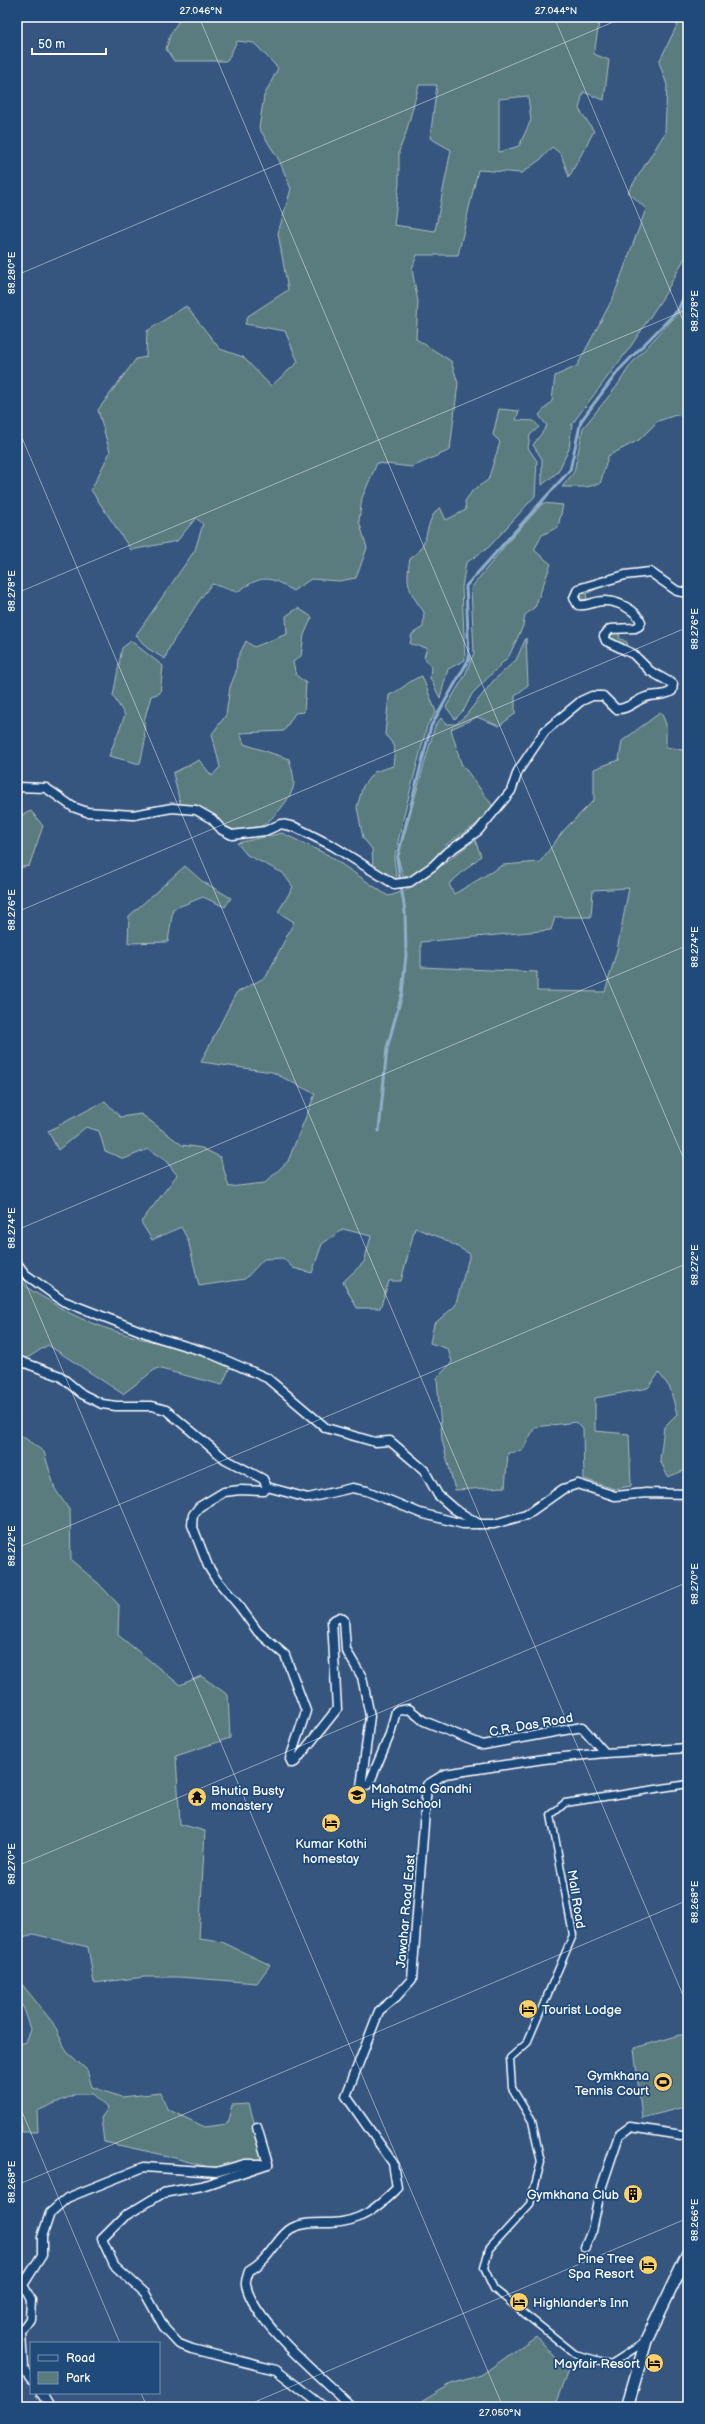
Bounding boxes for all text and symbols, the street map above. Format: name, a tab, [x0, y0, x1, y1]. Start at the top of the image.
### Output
text: 27.046°N	[180, 5, 222, 17]
text: 27.044°N	[535, 5, 577, 17]
scale bar	[32, 30, 106, 56]
text: 50 m	[38, 37, 65, 52]
text: 88.280°E	[6, 251, 18, 294]
text: 88.278°E	[689, 290, 701, 332]
text: 88.278°E	[6, 570, 18, 612]
text: 88.276°E	[689, 608, 701, 650]
text: 88.276°E	[6, 889, 18, 931]
text: 88.274°E	[689, 926, 701, 968]
text: 88.274°E	[6, 1207, 18, 1249]
text: 88.272°E	[689, 1244, 701, 1286]
text: 88.272°E	[6, 1525, 18, 1567]
text: 88.270°E	[689, 1563, 701, 1605]
street label: C.R. Das Road	[488, 1710, 574, 1740]
place label: Mahatma Gandhi High School	[371, 1781, 472, 1812]
place label: Bhutia Busty monastery	[211, 1783, 285, 1814]
school or university icon: Mahatma Gandhi High School	[346, 1784, 368, 1806]
temple icon: Bhutia Busty monastery	[186, 1786, 208, 1808]
hotel icon: Kumar Kothi homestay	[320, 1812, 342, 1834]
place label: Kumar Kothi homestay	[295, 1836, 367, 1867]
text: 88.270°E	[6, 1843, 18, 1885]
street label: Jawahar Road East	[393, 1854, 419, 1969]
street label: Mall Road	[563, 1869, 589, 1930]
text: 88.268°E	[689, 1880, 701, 1923]
hotel icon: Tourist Lodge	[517, 1998, 539, 2020]
place label: Tourist Lodge	[542, 2002, 622, 2018]
place label: Gymkhana Tennis Court	[575, 2068, 649, 2099]
sports icon: Gymkhana Tennis Court	[652, 2071, 674, 2093]
text: 88.268°E	[6, 2160, 18, 2203]
building icon: Gymkhana Club	[622, 2183, 644, 2205]
place label: Gymkhana Club	[527, 2187, 619, 2203]
text: 88.266°E	[689, 2198, 701, 2241]
place label: Pine Tree Spa Resort	[568, 2251, 634, 2282]
hotel icon: Pine Tree Spa Resort	[637, 2254, 659, 2276]
hotel icon: Highlander's Inn	[508, 2291, 530, 2313]
place label: Highlander's Inn	[533, 2295, 629, 2311]
legend	[30, 2342, 160, 2394]
text: Road	[66, 2351, 95, 2366]
hotel icon: Mayfair Resort	[643, 2352, 665, 2374]
place label: Mayfair Resort	[554, 2356, 640, 2372]
text: Park	[66, 2371, 90, 2386]
text: 27.050°N	[479, 2407, 521, 2419]

